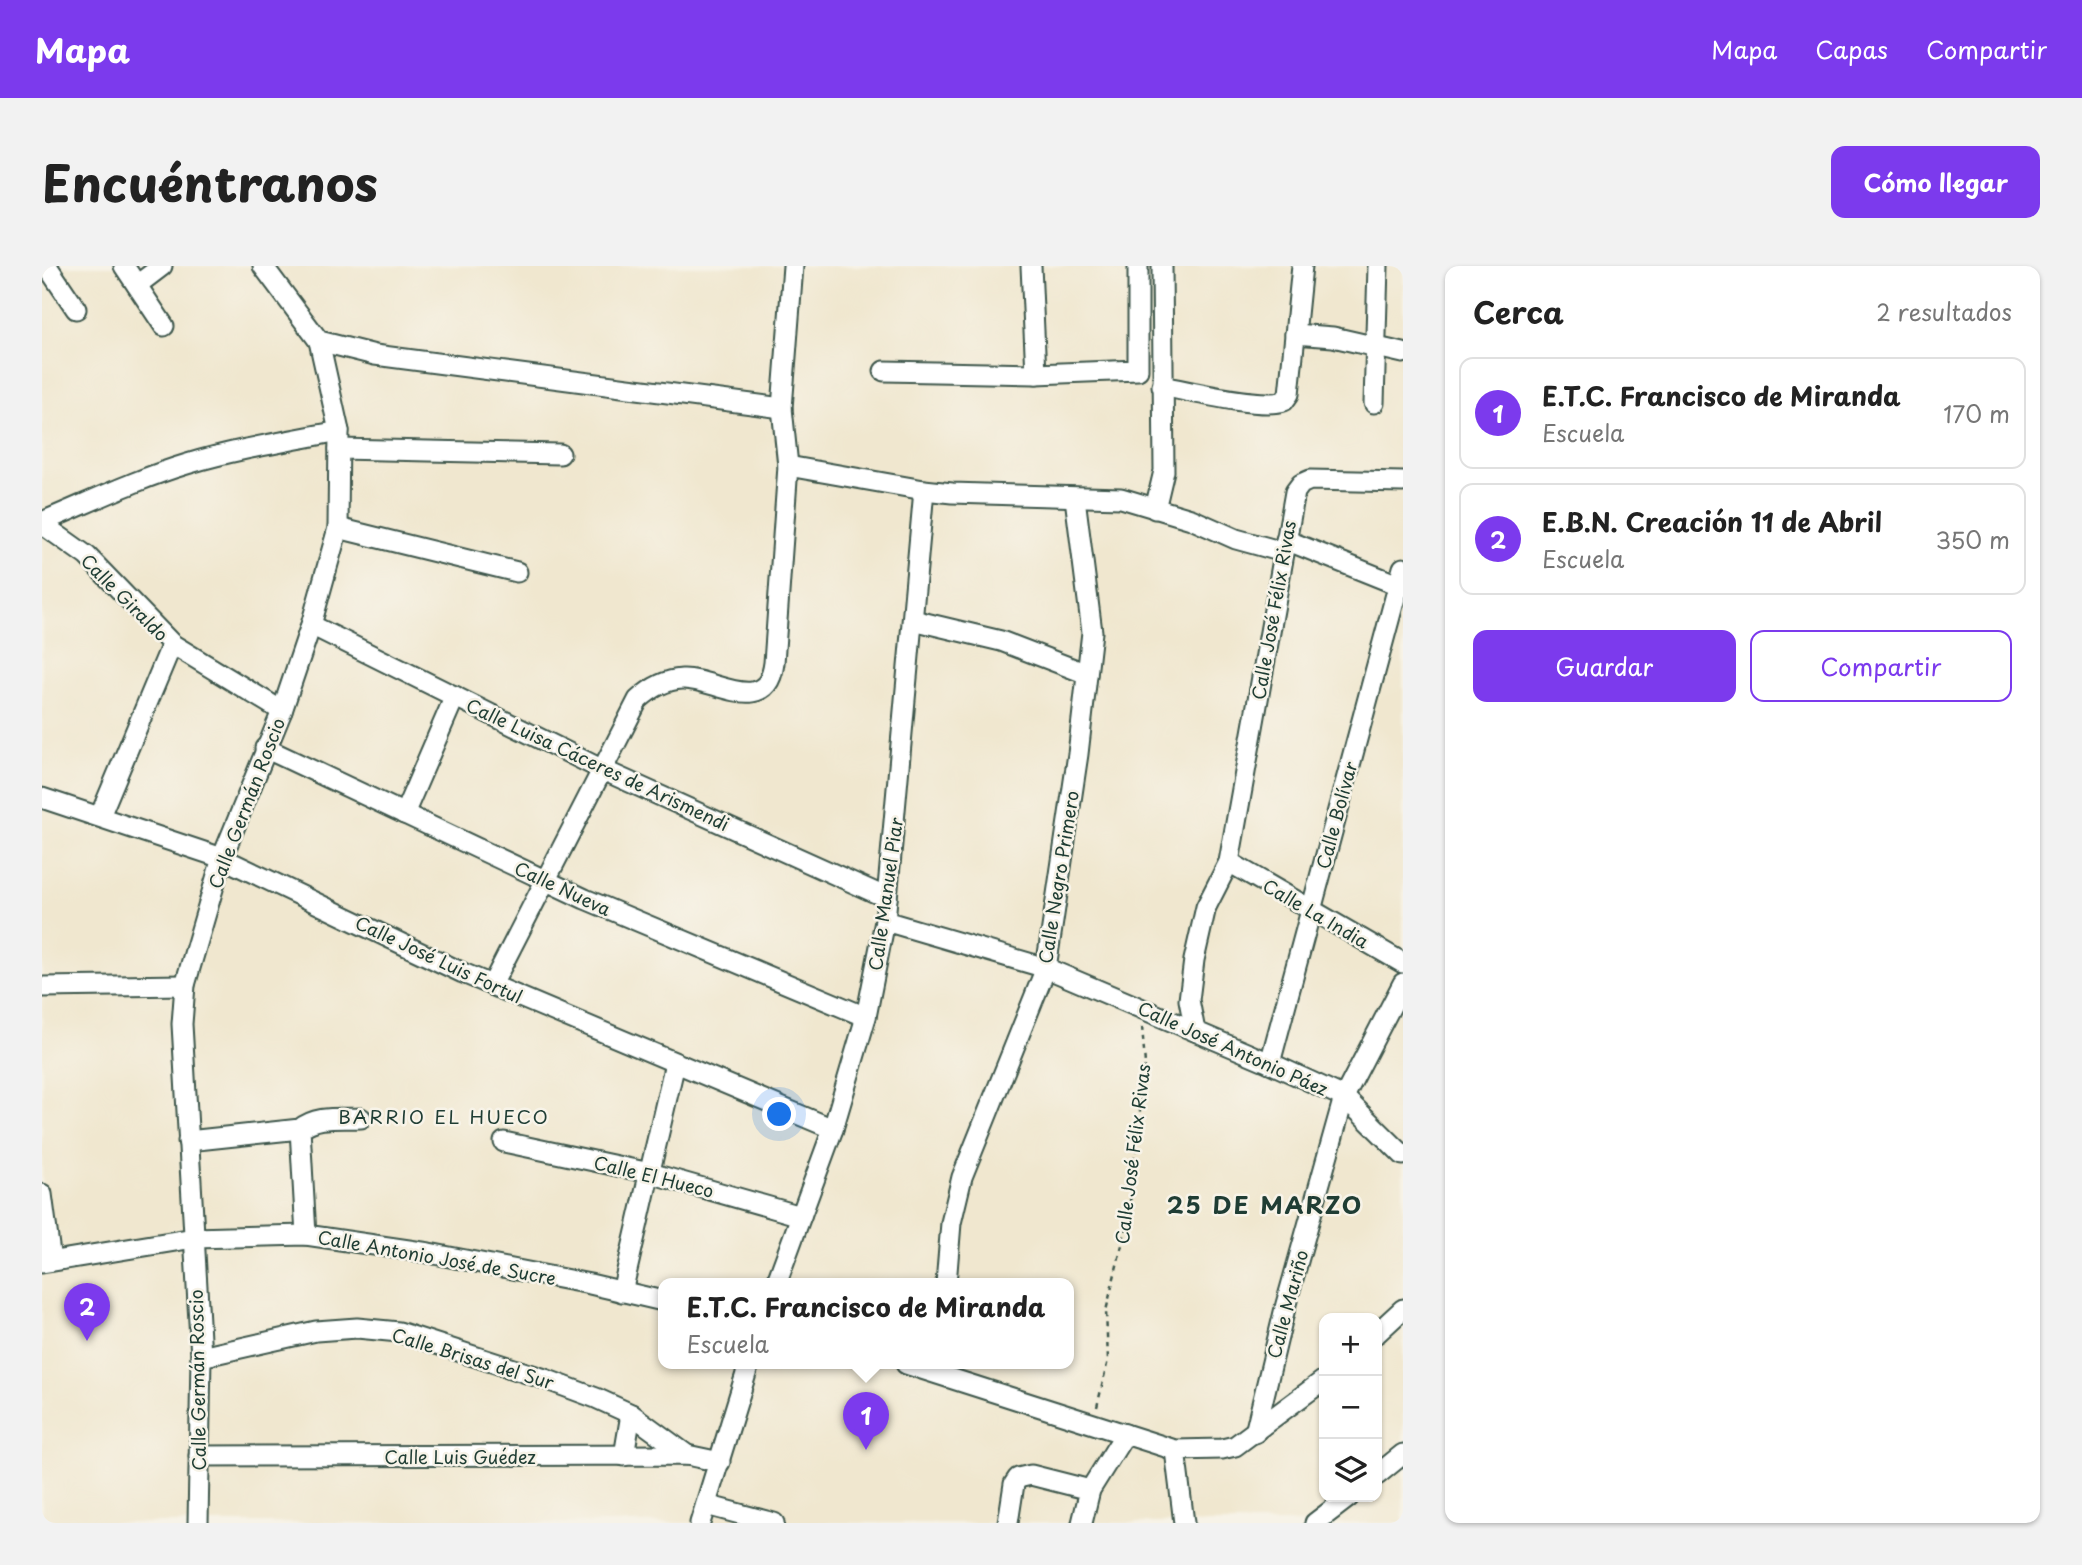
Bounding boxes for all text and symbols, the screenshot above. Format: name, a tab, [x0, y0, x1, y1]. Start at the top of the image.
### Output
text: Mapa	[35, 24, 130, 74]
text: Mapa	[1711, 31, 1777, 67]
text: Capas	[1815, 31, 1888, 67]
text: Compartir	[1926, 31, 2047, 67]
text: Encuéntranos	[42, 145, 378, 219]
button: Cómo llegar	[1831, 146, 2040, 218]
text: Cerca	[1473, 289, 1564, 334]
text: 2 resultados	[1876, 294, 2012, 329]
text: E.T.C. Francisco de Miranda	[1542, 376, 1901, 415]
text: 1	[1493, 396, 1504, 431]
text: 170 m	[1943, 396, 2010, 431]
text: Escuela	[1542, 415, 1624, 450]
text: E.B.N. Creación 11 de Abril	[1542, 502, 1882, 541]
street label: Calle José Félix Rivas	[1244, 518, 1302, 702]
text: 2	[1490, 522, 1506, 557]
text: 350 m	[1935, 522, 2010, 557]
text: Escuela	[1542, 541, 1624, 576]
street label: Calle Giraldo	[75, 547, 175, 647]
button: Guardar	[1473, 630, 1736, 702]
button: Compartir	[1750, 630, 2012, 702]
street label: Calle Luisa Cáceres de Arismendi	[462, 691, 734, 837]
street label: Calle Germán Roscio	[201, 714, 291, 892]
street label: Calle Bolívar	[1309, 758, 1364, 872]
street label: Calle Negro Primero	[1031, 789, 1085, 965]
street label: Calle Manuel Piar	[861, 815, 909, 972]
street label: Calle Nueva	[510, 854, 616, 922]
street label: Calle La India	[1258, 872, 1375, 955]
street label: Calle José Luis Fortul	[351, 908, 527, 1010]
street label: Calle José Antonio Páez	[1134, 994, 1333, 1102]
street label: Calle José Félix Rivas	[1108, 1062, 1156, 1246]
your location	[762, 1097, 796, 1131]
district label: BARRIO EL HUECO	[338, 1102, 550, 1130]
street label: Calle El Hueco	[591, 1148, 717, 1204]
district label: 25 DE MARZO	[1167, 1186, 1363, 1222]
street label: Calle Antonio José de Sucre	[316, 1223, 558, 1291]
street label: Calle Mariño	[1260, 1247, 1314, 1361]
popup	[658, 1278, 1074, 1369]
pin: 2	[64, 1283, 110, 1341]
text: E.T.C. Francisco de Miranda	[687, 1287, 1045, 1326]
street label: Calle Germán Roscio	[182, 1289, 212, 1471]
map controls	[1319, 1313, 1382, 1502]
button: +	[1319, 1313, 1382, 1376]
street label: Calle Brisas del Sur	[389, 1321, 558, 1396]
text: Escuela	[687, 1326, 769, 1361]
button: −	[1319, 1376, 1382, 1439]
pin: 1	[843, 1392, 889, 1450]
button: layers	[1319, 1439, 1382, 1502]
street label: Calle Luis Guédez	[384, 1443, 536, 1470]

